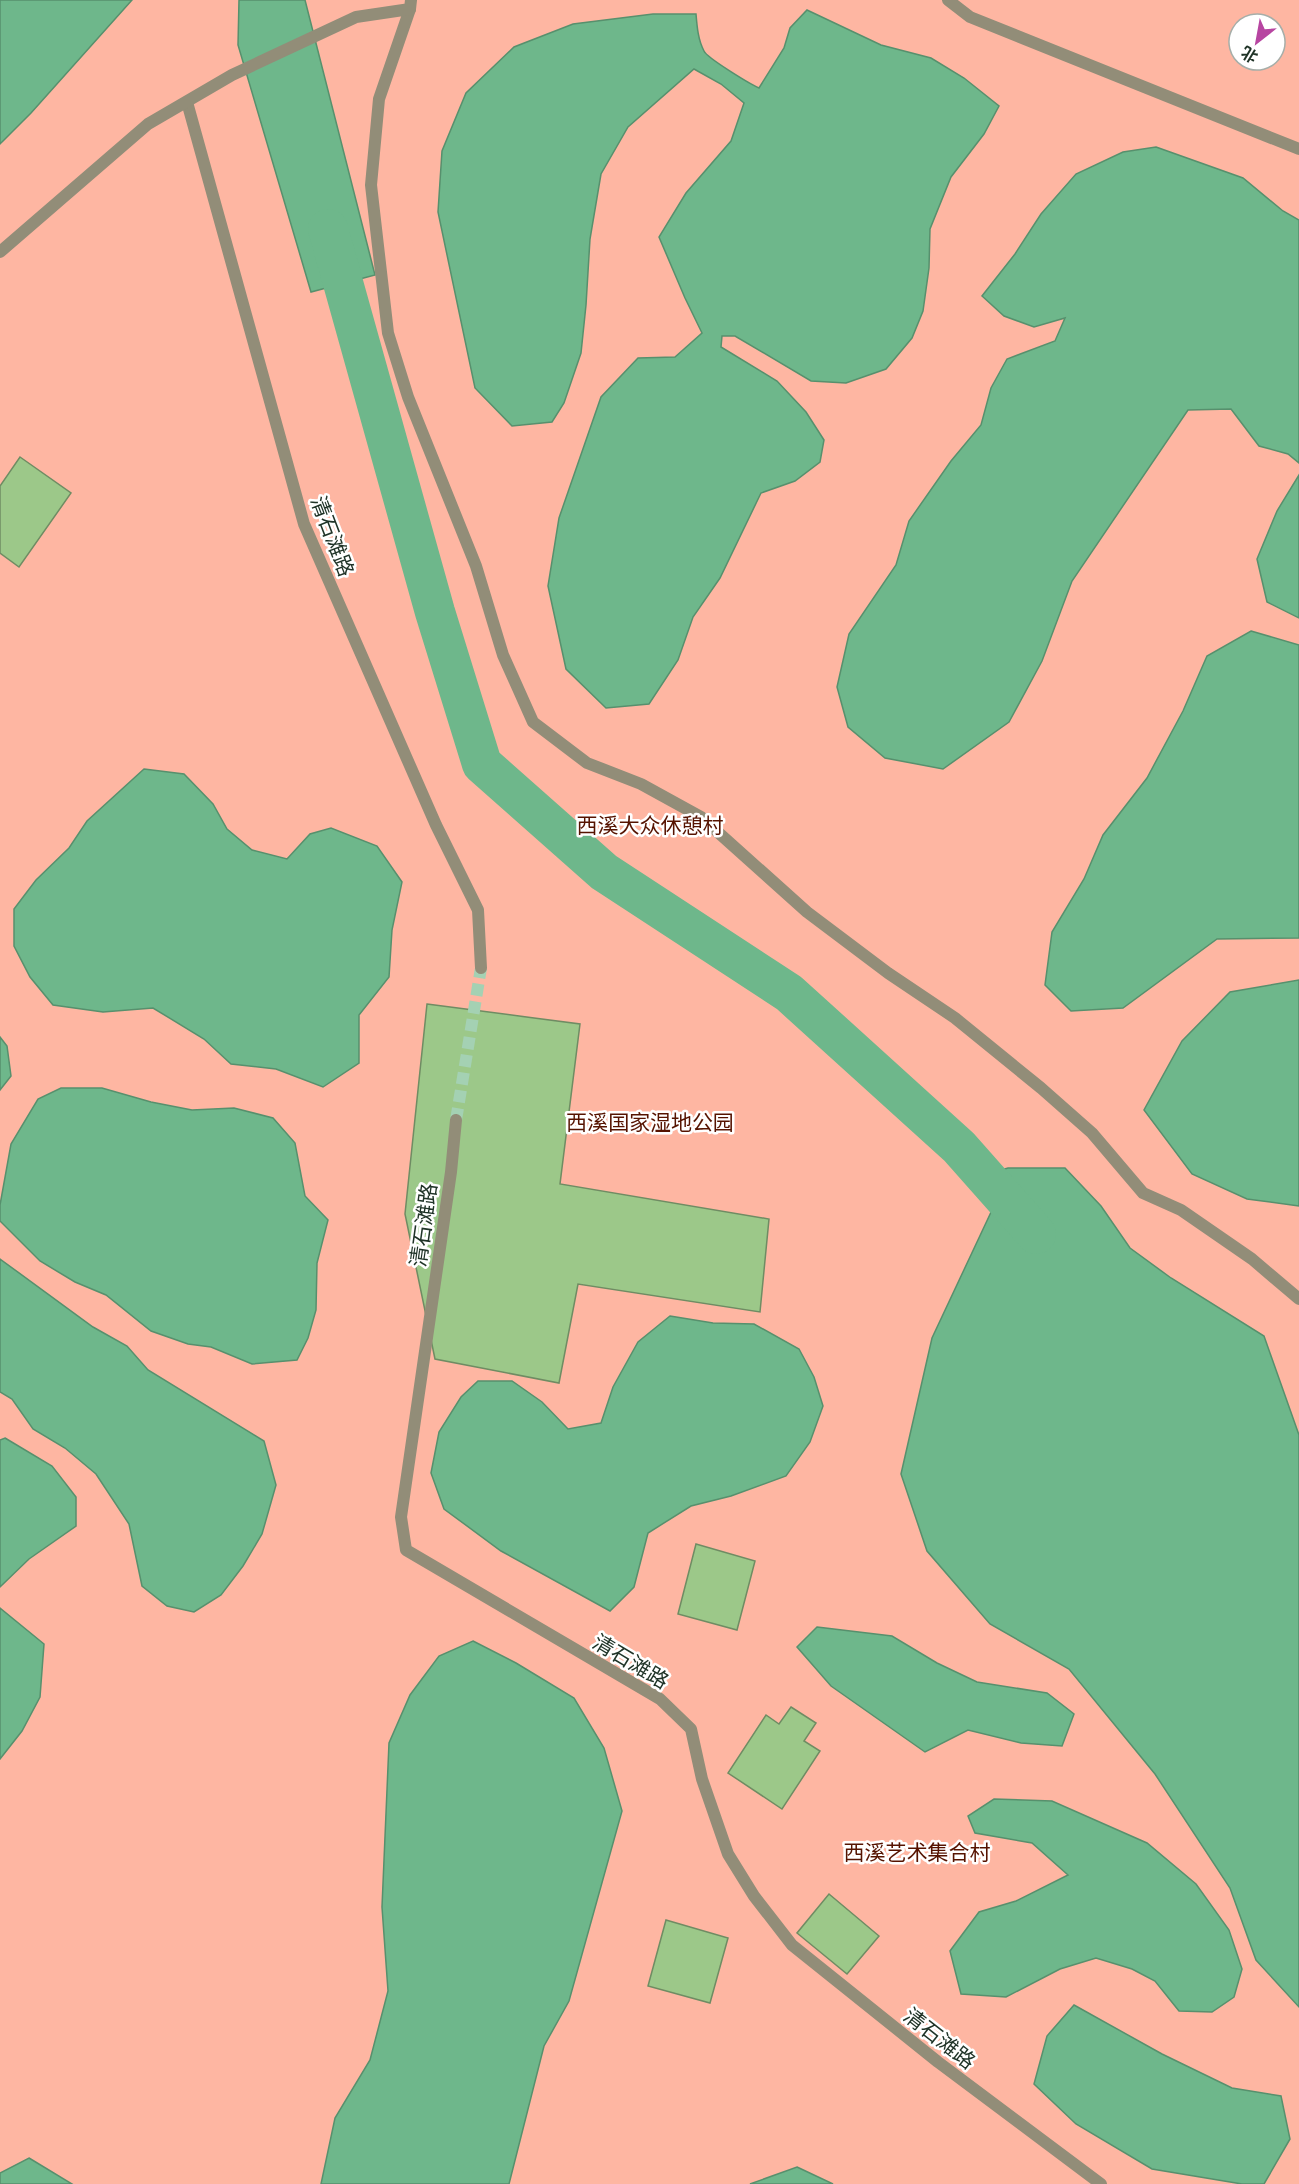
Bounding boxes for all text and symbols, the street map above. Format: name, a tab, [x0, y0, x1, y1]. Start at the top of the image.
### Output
north arrow	[1227, 12, 1287, 72]
text: 北	[1237, 41, 1262, 68]
street label: 清石滩路	[305, 492, 361, 580]
park label: 西溪大众休憩村	[577, 811, 724, 839]
park label: 西溪国家湿地公园	[566, 1108, 734, 1136]
street label: 清石滩路	[403, 1181, 443, 1269]
street label: 清石滩路	[588, 1627, 674, 1695]
park label: 西溪艺术集合村	[844, 1838, 991, 1866]
street label: 清石滩路	[898, 2001, 982, 2075]

